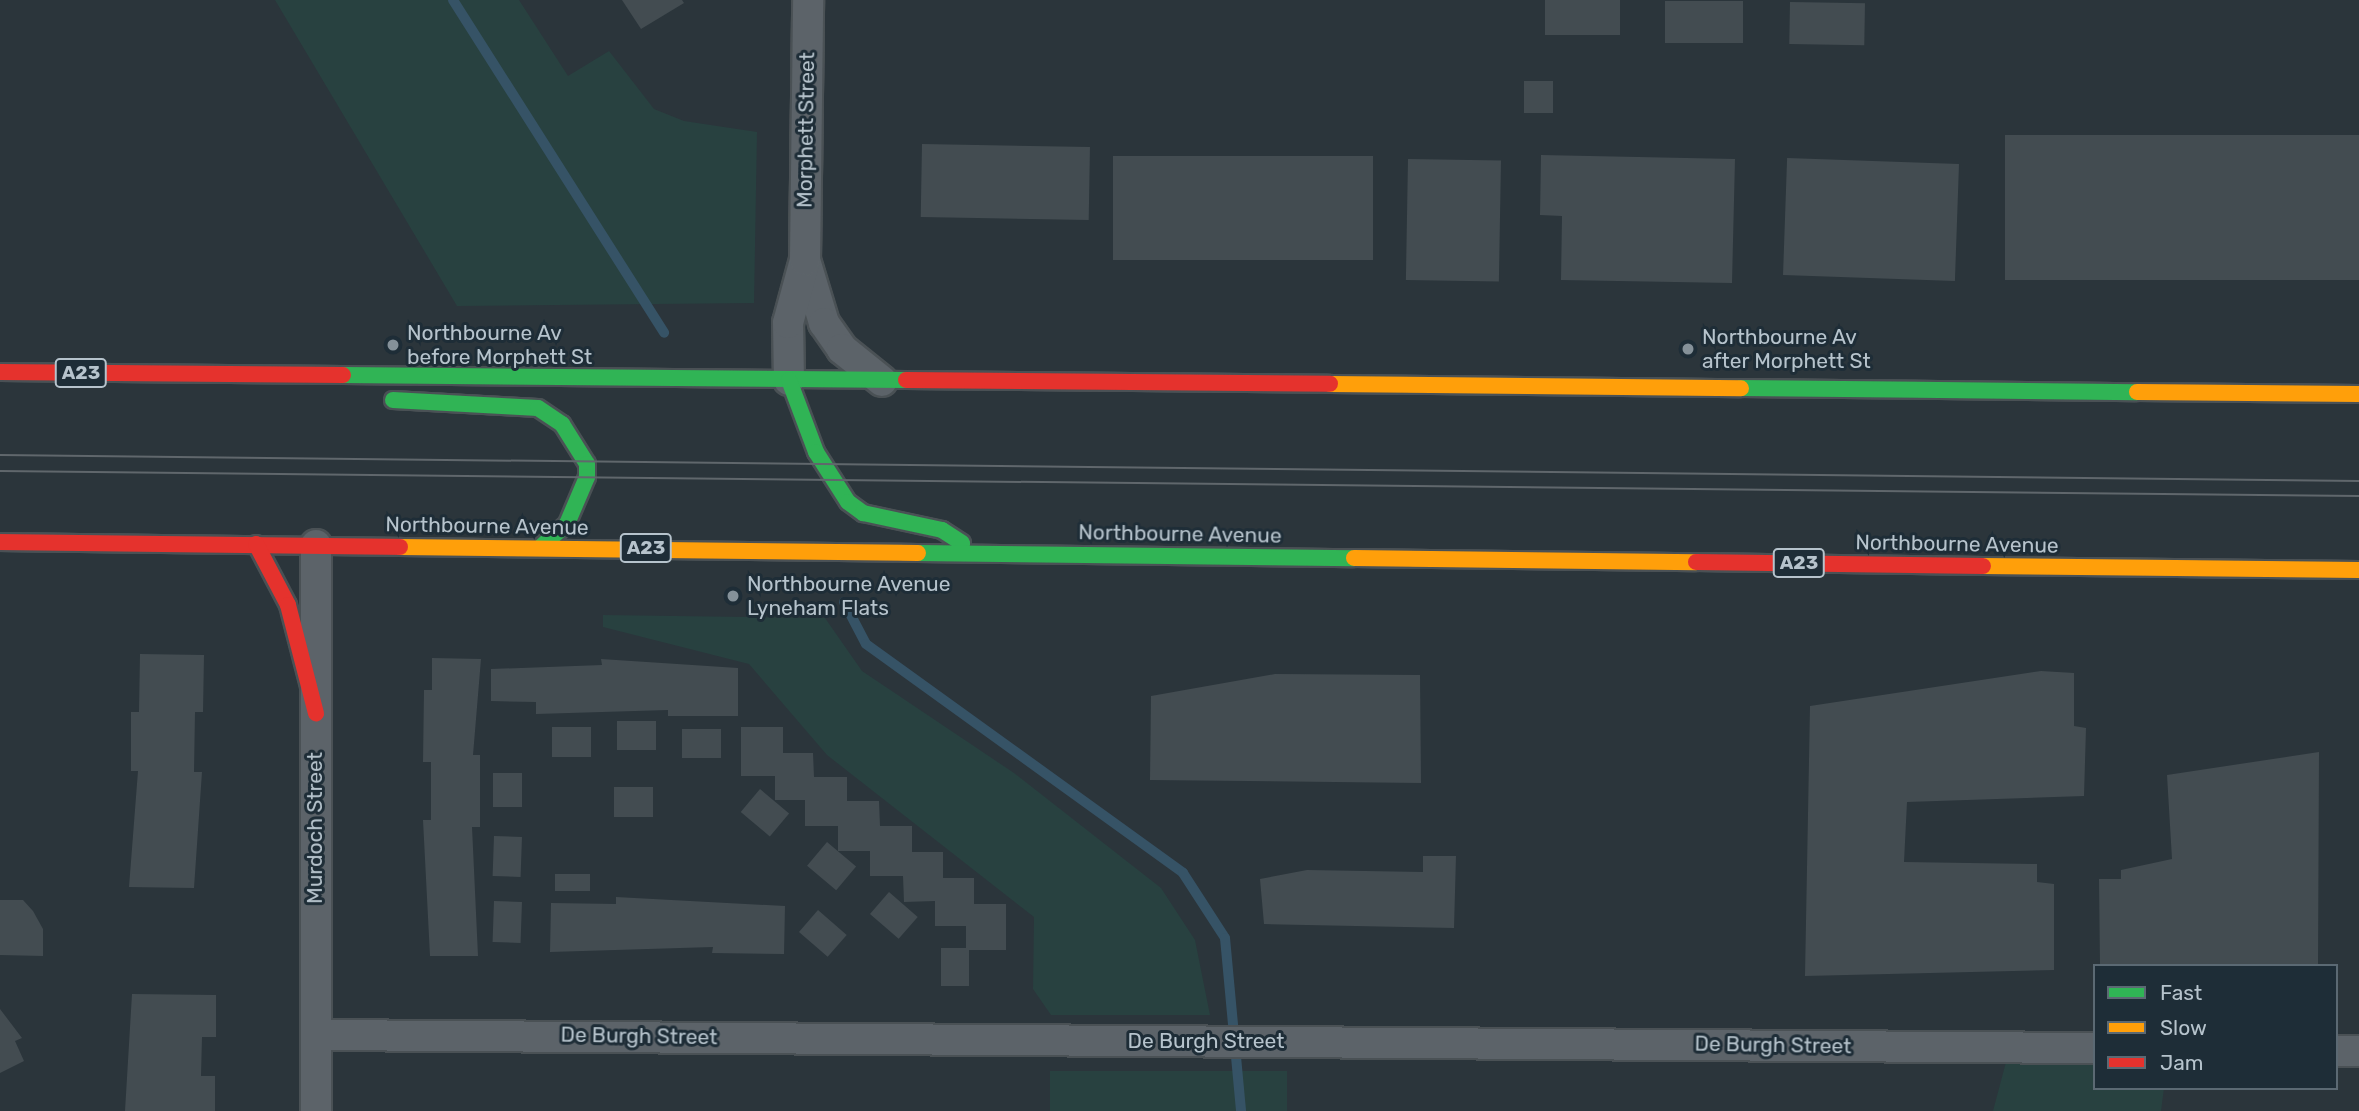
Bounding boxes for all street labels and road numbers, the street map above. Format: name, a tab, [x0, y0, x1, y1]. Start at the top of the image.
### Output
street label: Morphett Street	[792, 52, 820, 208]
road number: A23	[55, 358, 107, 388]
street label: Northbourne Avenue	[385, 512, 589, 540]
street label: Northbourne Avenue	[1078, 520, 1282, 548]
street label: Northbourne Avenue	[1855, 530, 2059, 558]
road number: A23	[620, 533, 672, 564]
road number: A23	[1773, 548, 1825, 578]
street label: Murdoch Street	[302, 752, 328, 904]
street label: De Burgh Street	[560, 1022, 718, 1050]
street label: De Burgh Street	[1128, 1028, 1284, 1054]
street label: De Burgh Street	[1694, 1031, 1852, 1059]

